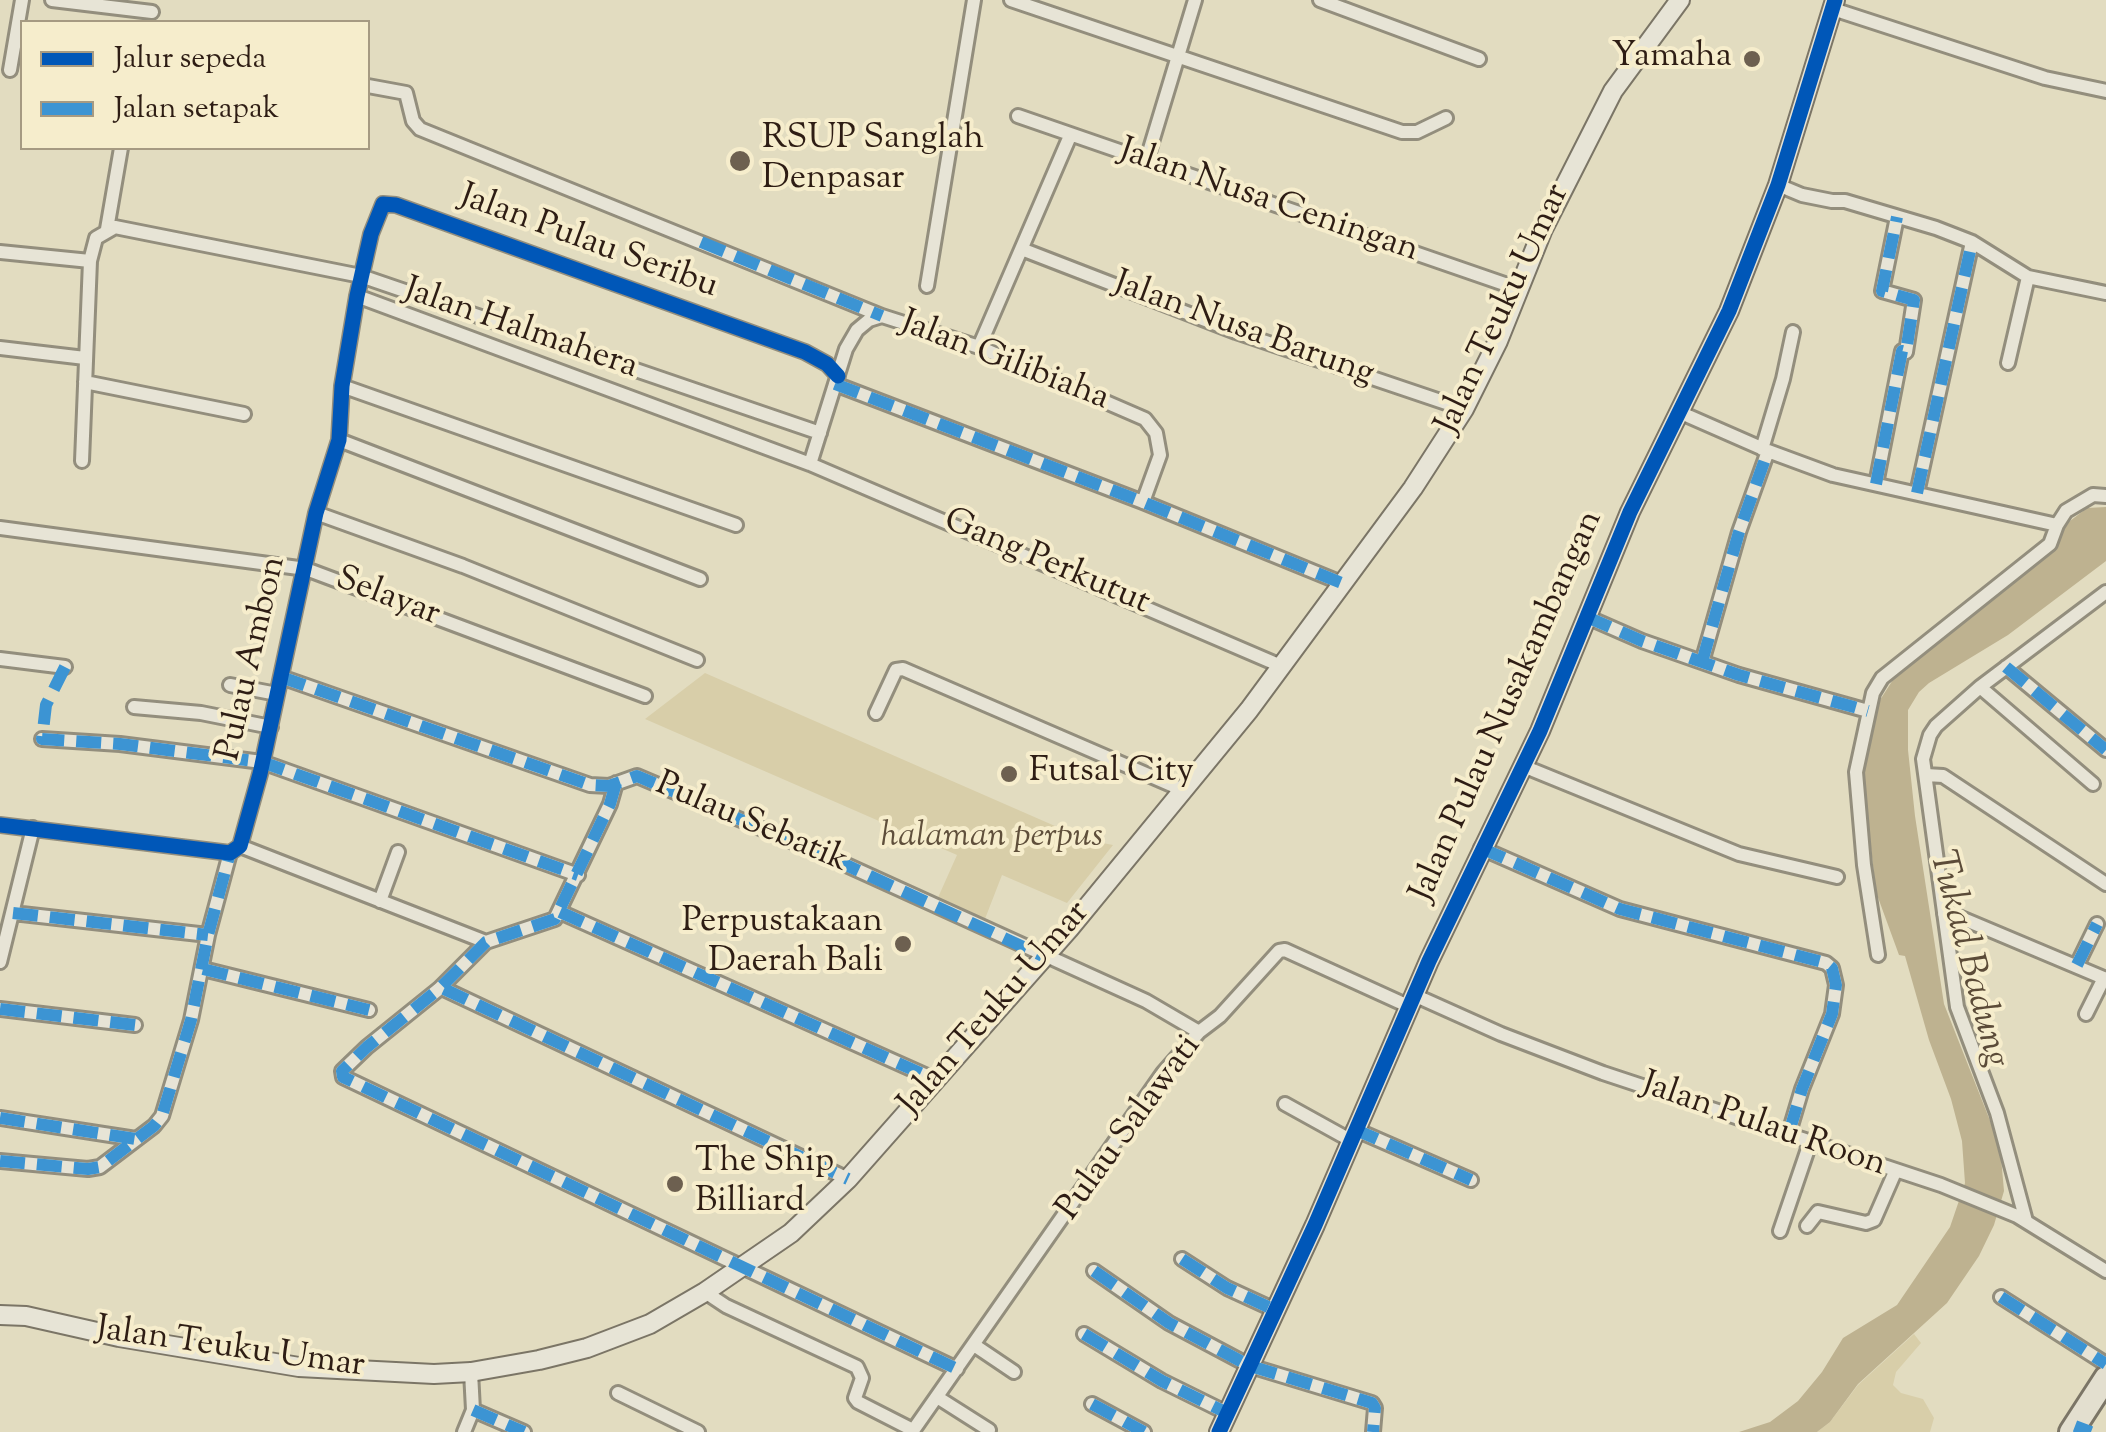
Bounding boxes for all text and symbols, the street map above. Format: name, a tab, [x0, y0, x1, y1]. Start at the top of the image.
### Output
legend	[20, 20, 370, 150]
text: Jalur sepeda	[114, 38, 266, 81]
place label: Yamaha	[1612, 38, 1732, 80]
marker: Yamaha	[1741, 48, 1763, 70]
text: Jalan setapak	[114, 88, 279, 131]
place label: RSUP Sanglah Denpasar	[762, 120, 984, 202]
street label: Jalan Nusa Ceningan	[1113, 132, 1423, 274]
marker: RSUP Sanglah Denpasar	[727, 148, 753, 174]
street label: Jalan Pulau Seribu	[453, 178, 723, 310]
street label: Jalan Teuku Umar	[1429, 179, 1581, 441]
street label: Jalan Nusa Barung	[1107, 264, 1379, 398]
street label: Jalan Halmahera	[397, 271, 643, 391]
street label: Jalan Gilibiaha	[894, 304, 1114, 422]
street label: Gang Perkutut	[937, 502, 1155, 626]
street label: Jalan Pulau Nusakambangan	[1404, 505, 1614, 909]
street label: Pulau Ambon	[210, 553, 298, 765]
street label: Selayar	[329, 560, 445, 638]
place label: Futsal City	[1029, 753, 1194, 795]
marker: Futsal City	[998, 763, 1020, 785]
street label: Pulau Sebatik	[648, 766, 854, 884]
park label: halaman perpus	[881, 818, 1103, 860]
water label: Tukad Badung	[1915, 846, 2017, 1074]
street label: Jalan Teuku Umar	[891, 894, 1101, 1126]
place label: Perpustakaan Daerah Bali	[682, 903, 883, 985]
marker: Perpustakaan Daerah Bali	[892, 933, 914, 955]
street label: Pulau Salawati	[1050, 1028, 1212, 1230]
street label: Jalan Pulau Roon	[1635, 1065, 1891, 1189]
place label: The Ship Billiard	[695, 1143, 834, 1225]
marker: The Ship Billiard	[664, 1173, 686, 1195]
street label: Jalan Teuku Umar	[93, 1310, 367, 1390]

